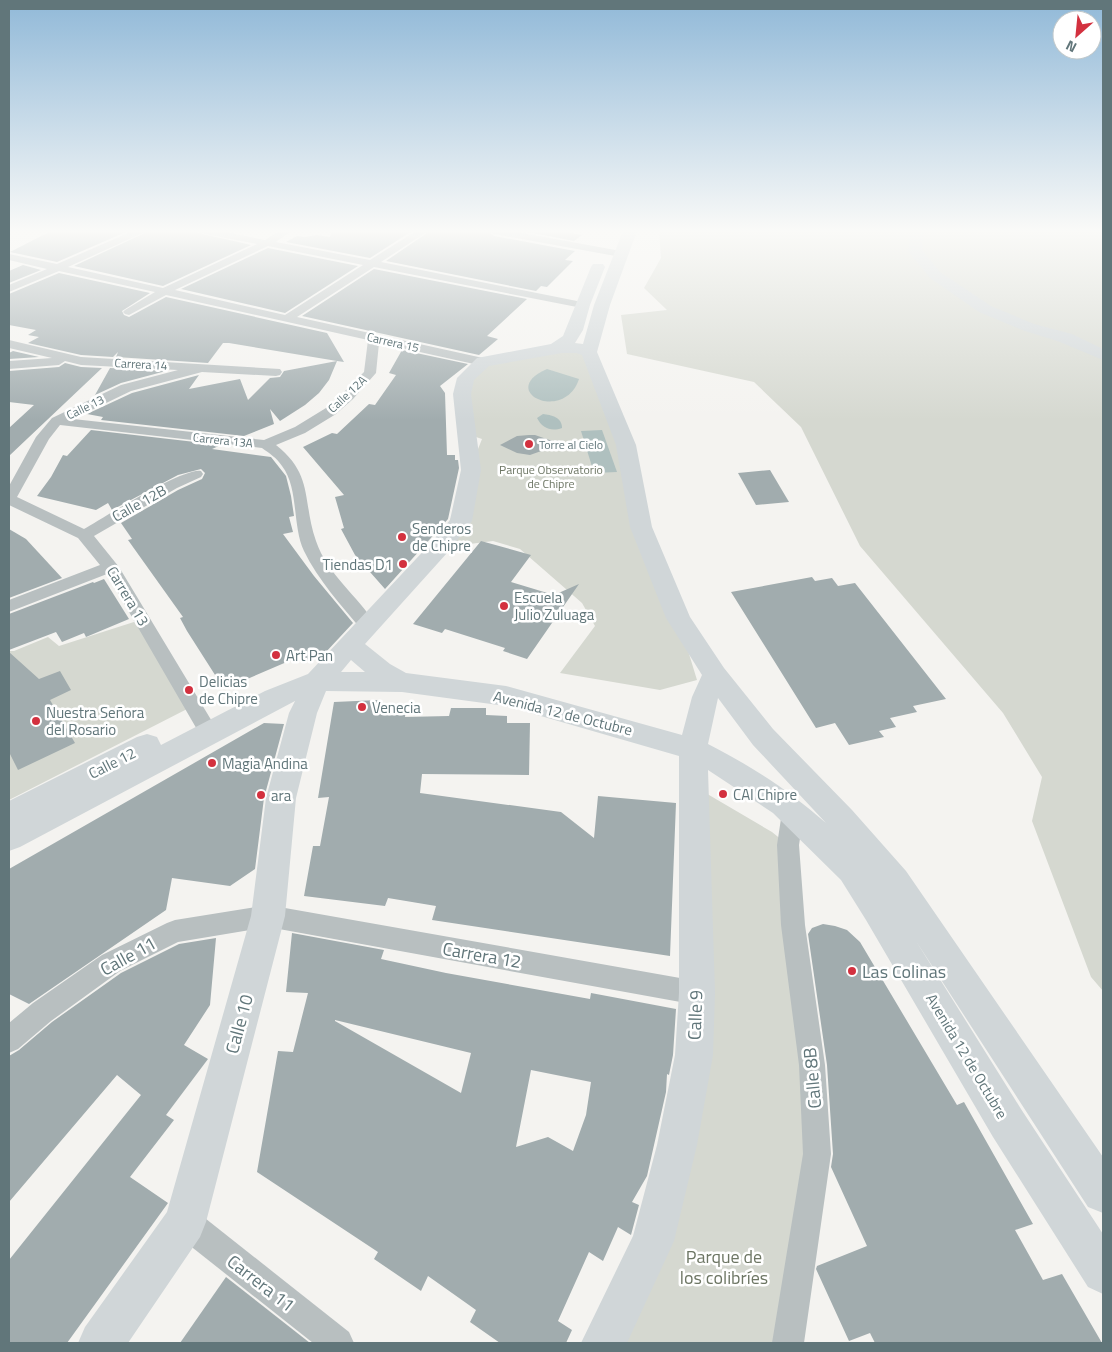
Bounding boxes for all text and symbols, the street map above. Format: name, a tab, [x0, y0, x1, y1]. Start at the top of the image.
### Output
north arrow	[1052, 10, 1102, 60]
text: N	[1062, 35, 1080, 59]
street label: Carrera 15	[365, 327, 421, 357]
street label: Carrera 14	[114, 353, 168, 375]
street label: Calle 12A	[323, 371, 371, 417]
street label: Calle 13	[63, 390, 107, 424]
street label: Carrera 13A	[192, 427, 254, 453]
place label: Torre al Cielo	[539, 435, 603, 454]
marker: Torre al Cielo	[523, 438, 535, 450]
park label: Parque Observatorio de Chipre	[499, 460, 603, 493]
street label: Calle 12B	[107, 479, 171, 527]
place label: Senderos de Chipre	[412, 517, 471, 557]
marker: Senderos de Chipre	[396, 531, 408, 543]
place label: Tiendas D1	[322, 553, 393, 576]
marker: Tiendas D1	[397, 558, 409, 570]
street label: Carrera 13	[101, 562, 155, 630]
place label: Escuela Julio Zuluaga	[514, 586, 595, 626]
marker: Escuela Julio Zuluaga	[498, 600, 510, 612]
place label: Art Pan	[286, 644, 333, 667]
marker: Art Pan	[270, 649, 282, 661]
place label: Delicias de Chipre	[199, 670, 258, 710]
marker: Delicias de Chipre	[183, 684, 195, 696]
street label: Avenida 12 de Octubre	[491, 685, 635, 741]
place label: Venecia	[372, 696, 421, 719]
place label: Nuestra Señora del Rosario	[46, 701, 145, 741]
marker: Venecia	[356, 701, 368, 713]
marker: Nuestra Señora del Rosario	[30, 715, 42, 727]
street label: Calle 12	[84, 741, 140, 785]
place label: Magia Andina	[222, 752, 308, 775]
marker: Magia Andina	[206, 757, 218, 769]
place label: CAI Chipre	[733, 783, 797, 806]
place label: ara	[271, 784, 292, 807]
marker: CAI Chipre	[717, 788, 729, 800]
marker: ara	[255, 789, 267, 801]
street label: Calle 11	[95, 930, 161, 982]
street label: Carrera 12	[440, 935, 524, 975]
place label: Las Colinas	[862, 958, 946, 985]
marker: Las Colinas	[846, 965, 858, 977]
street label: Calle 9	[681, 989, 709, 1041]
street label: Avenida 12 de Octubre	[920, 989, 1014, 1123]
street label: Calle 10	[218, 991, 260, 1057]
street label: Calle 8B	[796, 1046, 828, 1110]
park label: Parque de los colibríes	[680, 1243, 768, 1291]
street label: Carrera 11	[221, 1248, 301, 1318]

